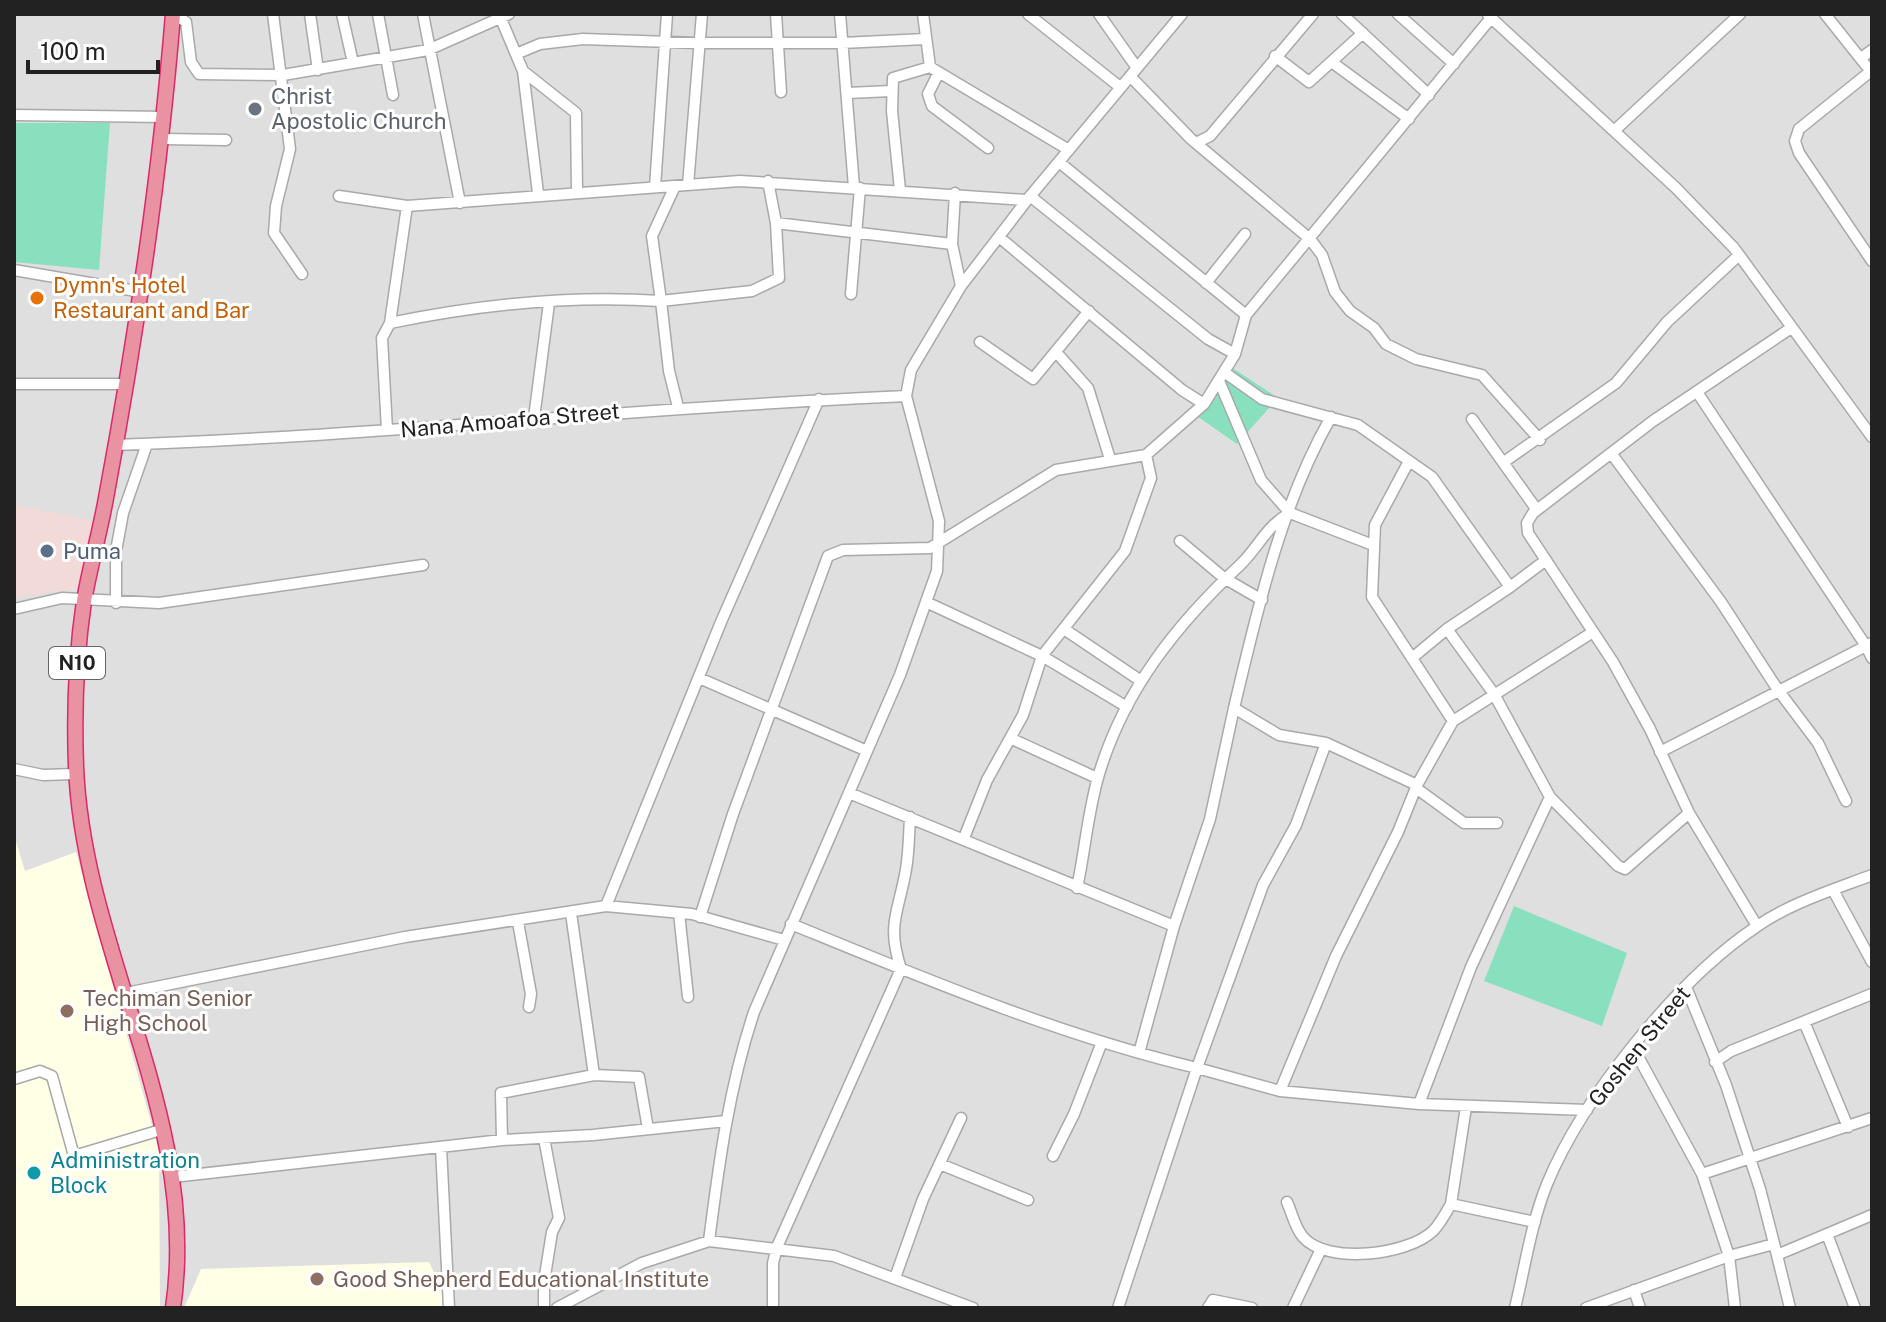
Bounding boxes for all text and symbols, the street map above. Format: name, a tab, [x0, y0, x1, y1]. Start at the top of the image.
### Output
scale bar	[28, 24, 158, 74]
text: 100 m	[40, 37, 106, 65]
place label: Christ Apostolic Church	[271, 83, 447, 134]
marker: Christ Apostolic Church	[246, 100, 264, 118]
place label: Dymn's Hotel Restaurant and Bar	[53, 272, 250, 323]
marker: Dymn's Hotel Restaurant and Bar	[28, 289, 46, 307]
street label: Nana Amoafoa Street	[399, 397, 621, 443]
place label: Puma	[63, 538, 121, 564]
marker: Puma	[38, 542, 56, 560]
road number: N10	[49, 647, 105, 679]
street label: Goshen Street	[1583, 981, 1695, 1111]
place label: Techiman Senior High School	[83, 985, 253, 1036]
marker: Techiman Senior High School	[58, 1002, 76, 1020]
place label: Administration Block	[50, 1147, 200, 1198]
marker: Administration Block	[25, 1164, 43, 1182]
place label: Good Shepherd Educational Institute	[333, 1266, 709, 1292]
marker: Good Shepherd Educational Institute	[308, 1270, 326, 1288]

